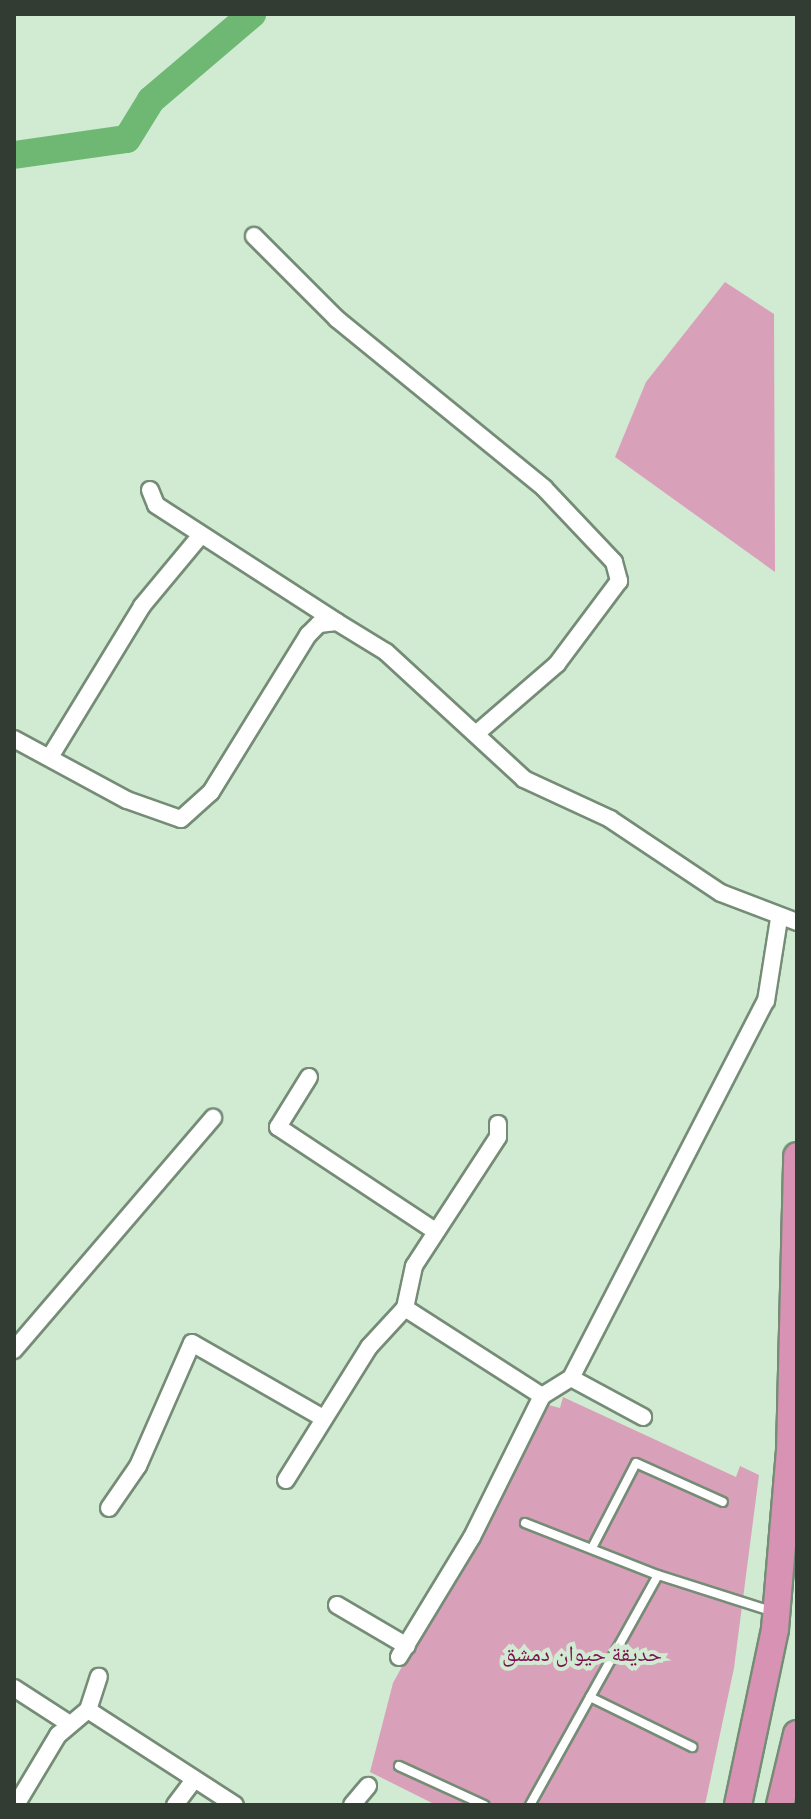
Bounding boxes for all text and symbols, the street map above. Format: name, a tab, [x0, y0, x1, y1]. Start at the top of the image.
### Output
park label: حديقة حيوان دمشق	[502, 1641, 662, 1667]

